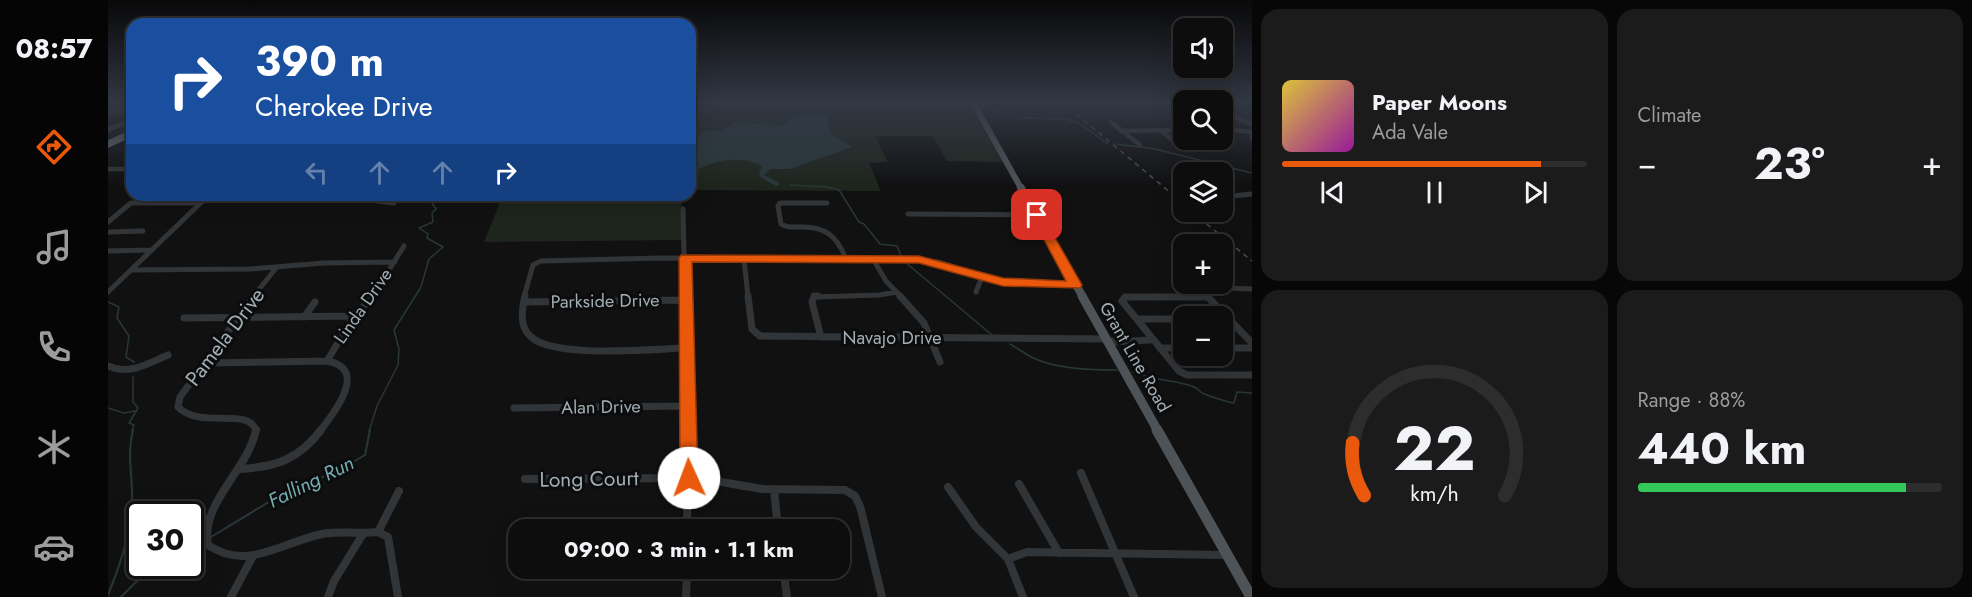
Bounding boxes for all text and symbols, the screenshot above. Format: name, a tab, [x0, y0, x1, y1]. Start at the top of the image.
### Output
map controls	[1173, 18, 1233, 366]
button: sound	[1173, 18, 1233, 78]
text: 08:57	[15, 29, 93, 68]
text: 390 m	[255, 31, 384, 92]
icon: right	[156, 42, 234, 120]
text: Paper Moons	[1372, 86, 1507, 118]
text: Cherokee Drive	[255, 87, 433, 126]
button: search	[1173, 90, 1233, 150]
text: Climate	[1638, 101, 1701, 130]
text: Ada Vale	[1372, 118, 1448, 147]
icon: directions	[33, 126, 75, 168]
text: 23°	[1754, 131, 1825, 196]
text: −	[1638, 140, 1657, 187]
text: +	[1922, 140, 1942, 187]
icon: left	[300, 156, 333, 189]
icon: ahead	[363, 156, 396, 189]
icon: ahead	[426, 156, 459, 189]
icon: right	[489, 156, 522, 189]
button: layers	[1173, 162, 1233, 222]
icon: previous	[1316, 176, 1349, 209]
icon: pause	[1418, 176, 1451, 209]
icon: next	[1519, 176, 1552, 209]
pin	[1011, 189, 1062, 240]
icon: arrive	[1020, 198, 1053, 231]
icon: music	[33, 226, 75, 268]
button: +	[1173, 234, 1233, 294]
street label: Linda Drive	[328, 263, 398, 349]
street label: Pamela Drive	[178, 281, 272, 392]
street label: Parkside Drive	[550, 287, 660, 315]
street label: Grant Line Road	[1093, 297, 1177, 417]
button: −	[1173, 306, 1233, 366]
street label: Navajo Drive	[843, 325, 941, 351]
icon: phone	[33, 326, 75, 368]
text: Range · 88%	[1638, 386, 1745, 415]
street label: Alan Drive	[561, 393, 641, 421]
text: 22	[1393, 403, 1475, 493]
text: 440 km	[1638, 416, 1806, 481]
icon: climate	[33, 426, 75, 468]
position arrow	[657, 446, 721, 510]
water label: Falling Run	[263, 449, 359, 515]
street label: Long Court	[539, 463, 639, 495]
text: km/h	[1410, 478, 1458, 509]
speed limit sign: 30	[126, 501, 204, 579]
icon: car	[33, 526, 75, 568]
text: 09:00 · 3 min · 1.1 km	[564, 533, 794, 565]

